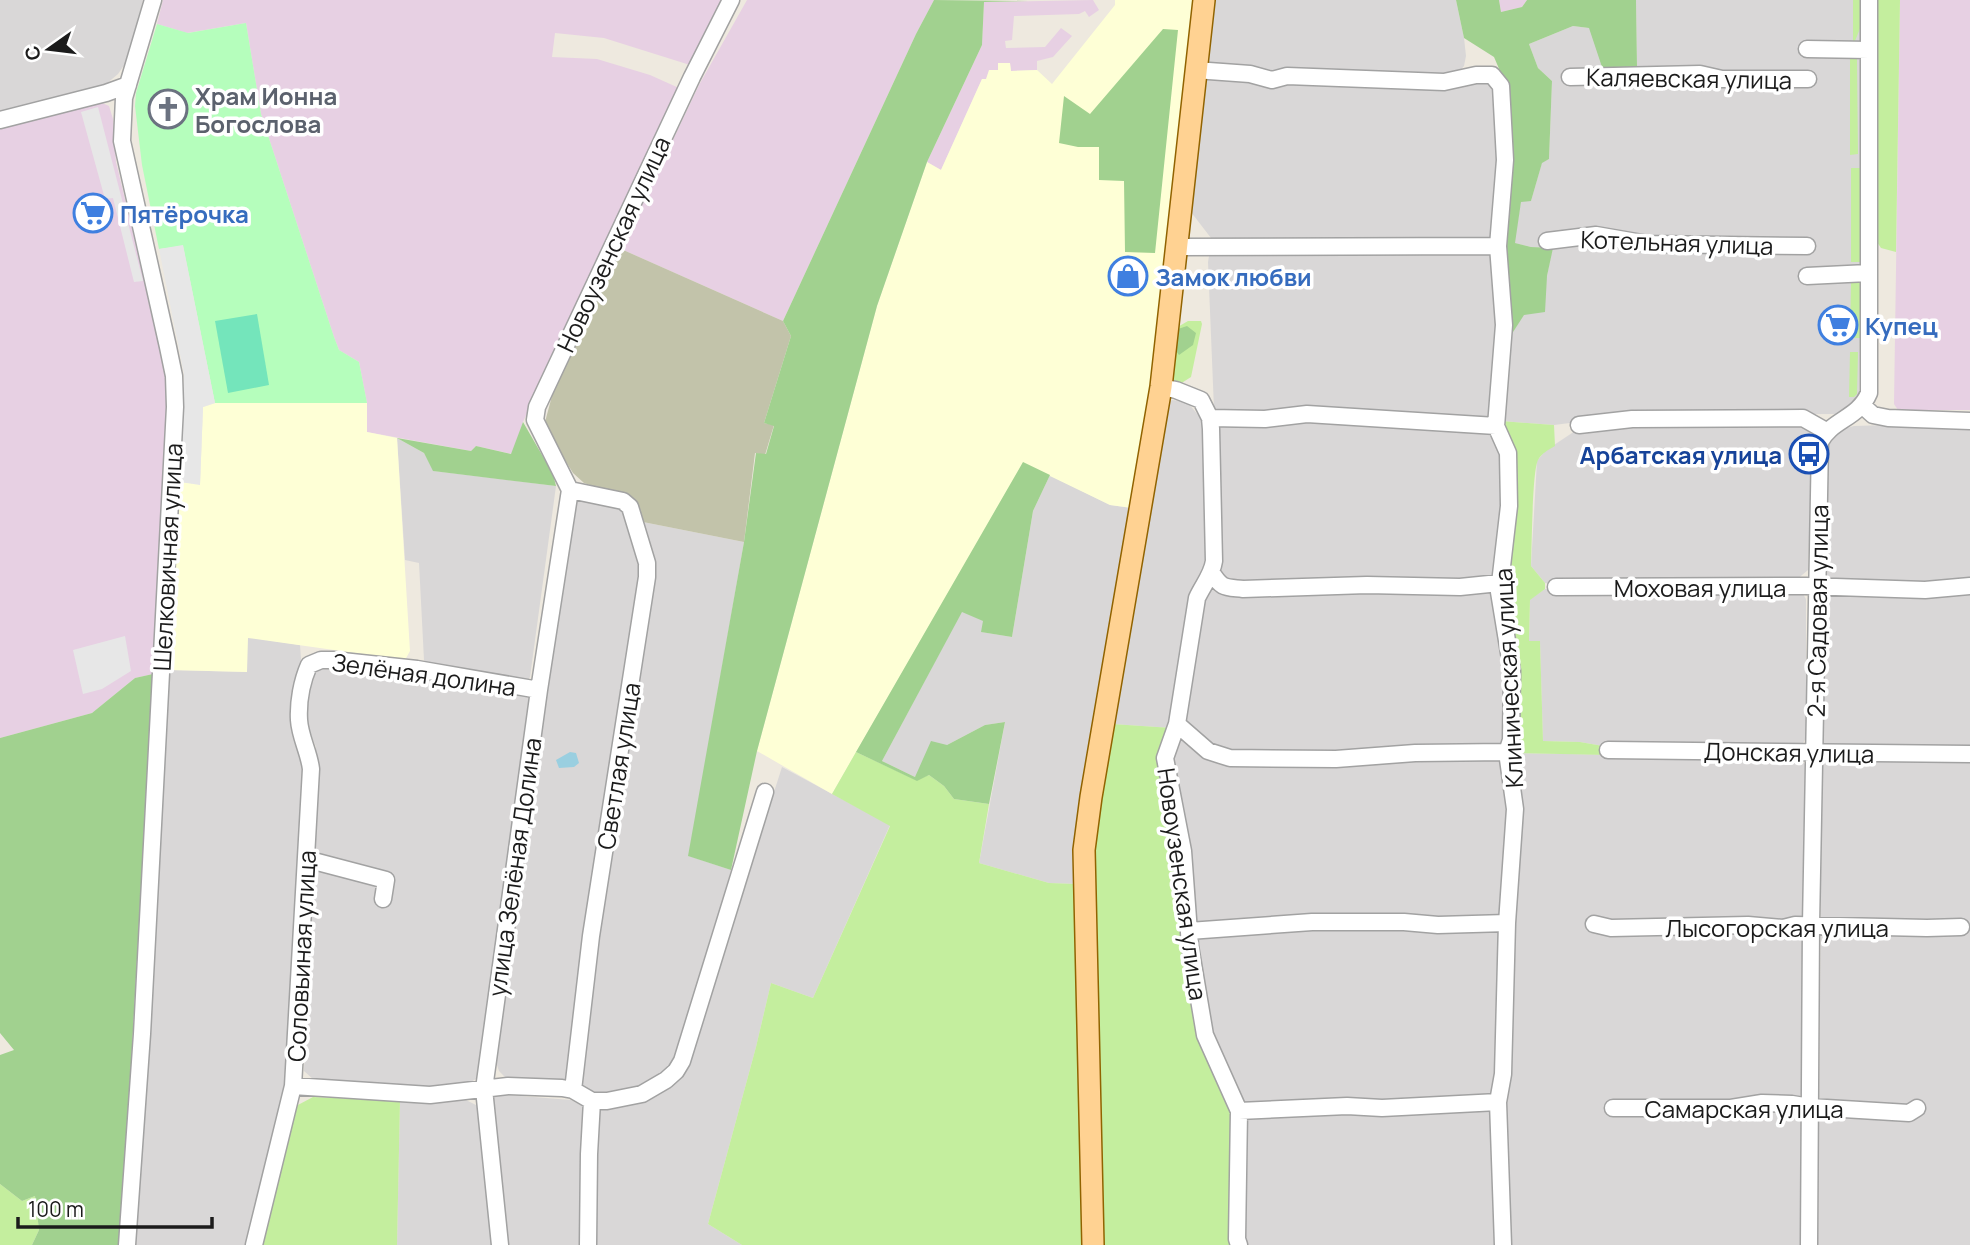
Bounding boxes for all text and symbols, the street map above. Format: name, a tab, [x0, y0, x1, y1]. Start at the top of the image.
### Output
north arrow	[14, 14, 84, 84]
text: С	[18, 43, 47, 63]
street label: Каляевская улица	[1586, 60, 1792, 96]
place label: Храм Ионна Богослова	[195, 79, 337, 140]
church icon: Храм Ионна Богослова	[147, 88, 189, 130]
street label: Новоузенская улица	[548, 131, 678, 357]
supermarket icon: Пятёрочка	[72, 192, 114, 234]
place label: Пятёрочка	[120, 197, 249, 230]
street label: Котельная улица	[1580, 222, 1774, 262]
shop icon: Замок любви	[1107, 255, 1149, 297]
place label: Замок любви	[1155, 260, 1312, 293]
supermarket icon: Купец	[1817, 304, 1859, 346]
place label: Купец	[1865, 309, 1938, 342]
bus stop icon: Арбатская улица	[1788, 433, 1830, 475]
place label: Арбатская улица	[1580, 438, 1782, 471]
street label: Шелковичная улица	[145, 442, 189, 672]
street label: 2-я Садовая улица	[1799, 504, 1835, 718]
street label: Клиническая улица	[1486, 567, 1530, 789]
street label: Моховая улица	[1614, 571, 1786, 604]
street label: Зелёная долина	[330, 645, 518, 703]
street label: Светлая улица	[588, 680, 648, 852]
street label: Донская улица	[1703, 734, 1875, 770]
street label: улица Зелёная Долина	[479, 735, 549, 999]
street label: Новоузенская улица	[1150, 766, 1216, 1002]
street label: Соловьиная улица	[279, 849, 323, 1063]
street label: Лысогорская улица	[1665, 911, 1889, 944]
street label: Самарская улица	[1644, 1092, 1844, 1125]
scale bar	[18, 1186, 212, 1230]
text: 100 m	[28, 1195, 84, 1223]

